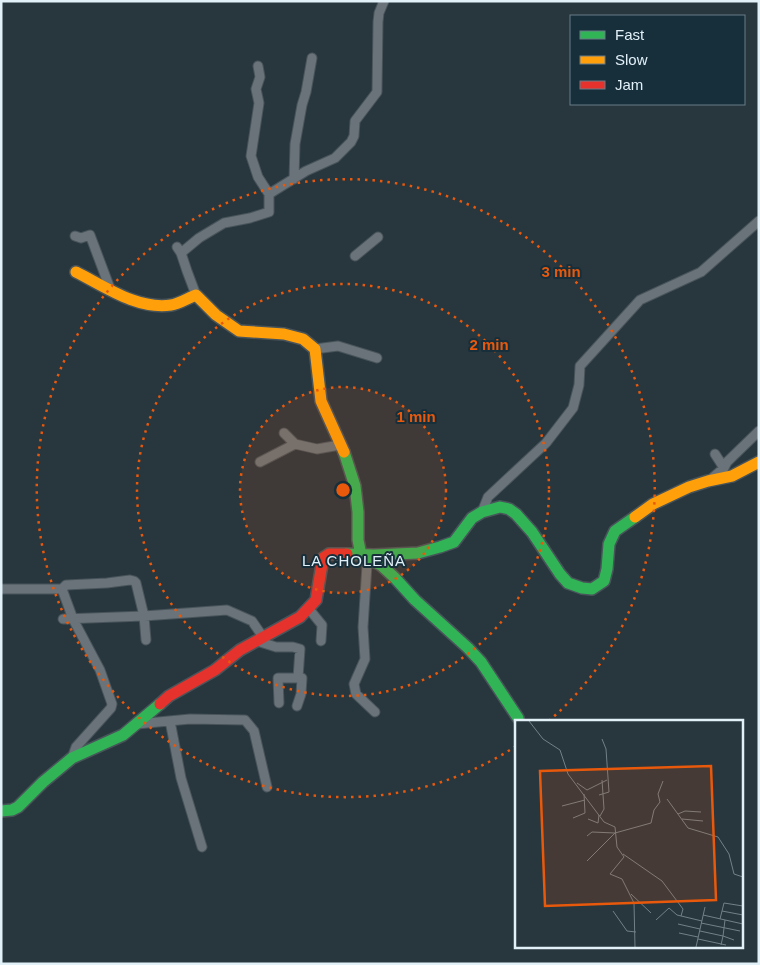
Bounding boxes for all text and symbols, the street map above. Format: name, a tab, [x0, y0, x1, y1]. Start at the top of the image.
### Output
legend	[570, 15, 745, 105]
text: Fast	[615, 26, 645, 43]
text: Slow	[615, 51, 648, 68]
text: Jam	[615, 76, 643, 93]
text: 3 min	[541, 263, 581, 280]
text: 2 min	[469, 336, 509, 353]
text: 1 min	[396, 408, 436, 425]
centre of rings	[334, 481, 352, 499]
district label: LA CHOLEÑA	[302, 552, 406, 569]
inset map	[515, 720, 742, 948]

